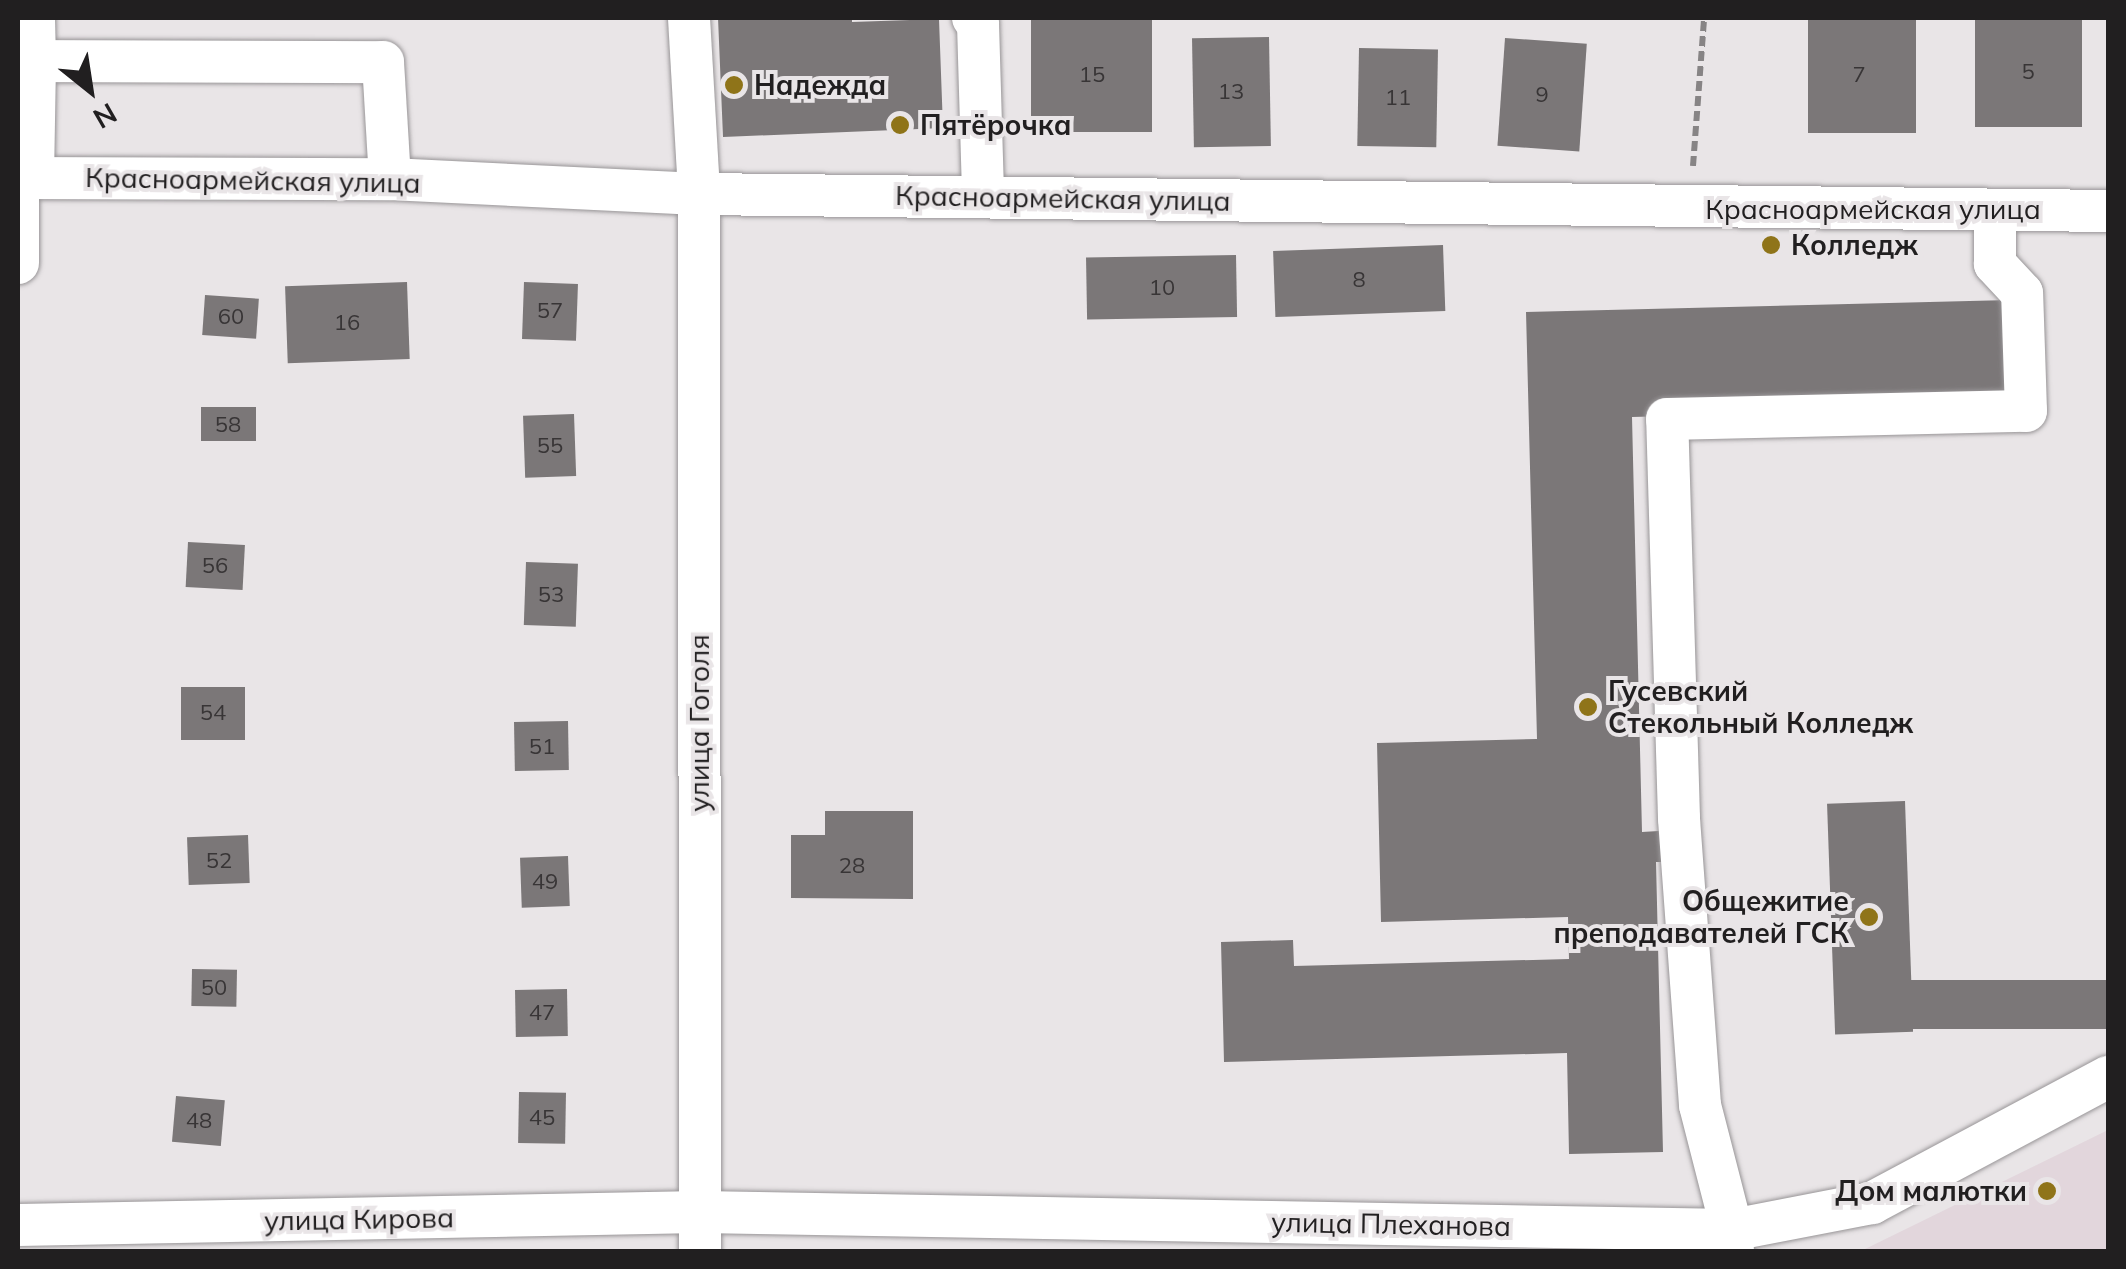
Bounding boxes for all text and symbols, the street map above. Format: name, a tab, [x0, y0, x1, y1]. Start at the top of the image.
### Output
north arrow	[40, 40, 140, 140]
house number: 5	[2021, 59, 2035, 85]
house number: 15	[1079, 62, 1105, 88]
house number: 7	[1852, 62, 1866, 88]
place label: Надежда	[754, 68, 886, 102]
marker: Надежда	[723, 74, 745, 96]
house number: 13	[1218, 79, 1244, 105]
house number: 9	[1535, 82, 1549, 108]
house number: 11	[1385, 85, 1411, 111]
text: N	[87, 96, 123, 137]
place label: Пятёрочка	[920, 108, 1072, 142]
marker: Пятёрочка	[889, 114, 911, 136]
street label: Красноармейская улица	[85, 160, 421, 200]
street label: Красноармейская улица	[895, 178, 1231, 218]
street label: Красноармейская улица	[1705, 192, 2041, 226]
place label: Колледж	[1791, 228, 1918, 262]
marker: Колледж	[1760, 234, 1782, 256]
house number: 8	[1352, 267, 1366, 293]
house number: 10	[1149, 275, 1175, 301]
house number: 57	[537, 298, 563, 324]
house number: 60	[218, 304, 244, 330]
house number: 16	[334, 310, 360, 336]
house number: 58	[215, 412, 241, 438]
house number: 55	[537, 433, 563, 459]
house number: 56	[202, 553, 228, 579]
house number: 53	[538, 582, 564, 608]
street label: улица Гоголя	[682, 634, 716, 812]
place label: Гусевский Стекольный Колледж	[1608, 674, 1913, 740]
marker: Гусевский Стекольный Колледж	[1577, 696, 1599, 718]
house number: 54	[200, 700, 226, 726]
house number: 51	[529, 734, 555, 760]
house number: 52	[206, 848, 232, 874]
house number: 28	[839, 853, 865, 879]
house number: 49	[532, 869, 558, 895]
place label: Общежитие преподавателей ГСК	[1554, 884, 1849, 950]
marker: Общежитие преподавателей ГСК	[1858, 906, 1880, 928]
house number: 50	[201, 975, 227, 1001]
house number: 47	[529, 1000, 555, 1026]
house number: 45	[529, 1105, 555, 1131]
house number: 48	[186, 1108, 212, 1134]
place label: Дом малютки	[1835, 1174, 2027, 1208]
marker: Дом малютки	[2036, 1180, 2058, 1202]
street label: улица Кирова	[264, 1201, 454, 1237]
street label: улица Плеханова	[1271, 1205, 1511, 1243]

